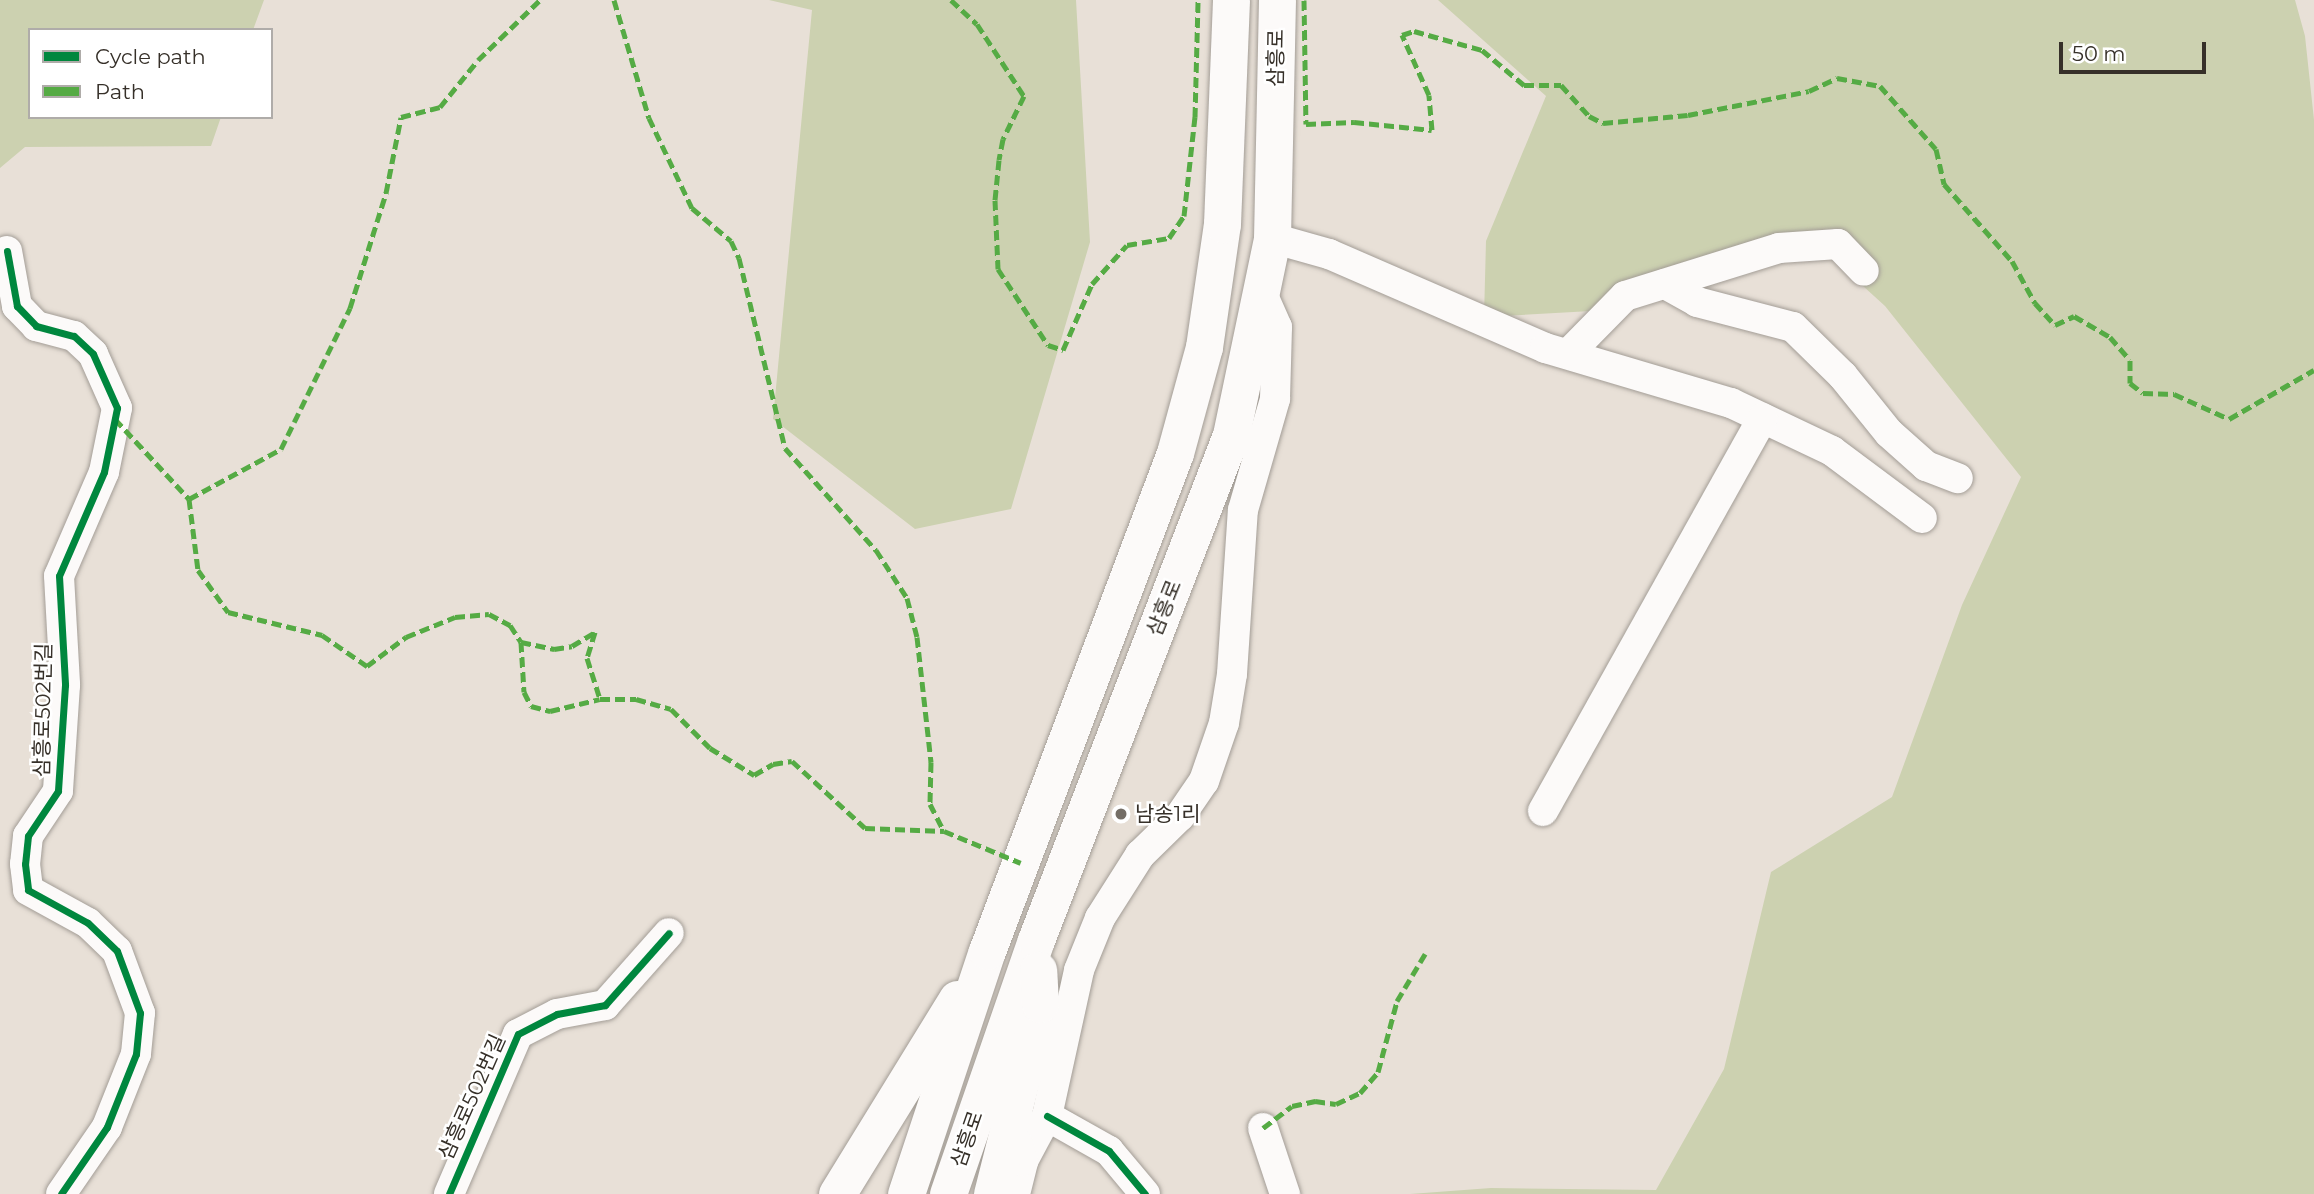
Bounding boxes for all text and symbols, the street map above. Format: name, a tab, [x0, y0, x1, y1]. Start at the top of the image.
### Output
legend	[28, 28, 273, 119]
scale bar	[2062, 28, 2209, 72]
street label: 삼흥로	[1263, 29, 1289, 87]
text: 50 m	[2072, 41, 2126, 66]
text: Cycle path	[95, 44, 206, 69]
text: Path	[95, 79, 145, 104]
street label: 삼흥로	[1141, 576, 1187, 640]
street label: 삼흥로502번길	[29, 643, 57, 777]
place label: 남송1리	[1135, 801, 1201, 827]
marker: 남송1리	[1113, 806, 1129, 822]
street label: 삼흥로502번길	[433, 1031, 511, 1163]
street label: 삼흥로	[946, 1107, 988, 1171]

